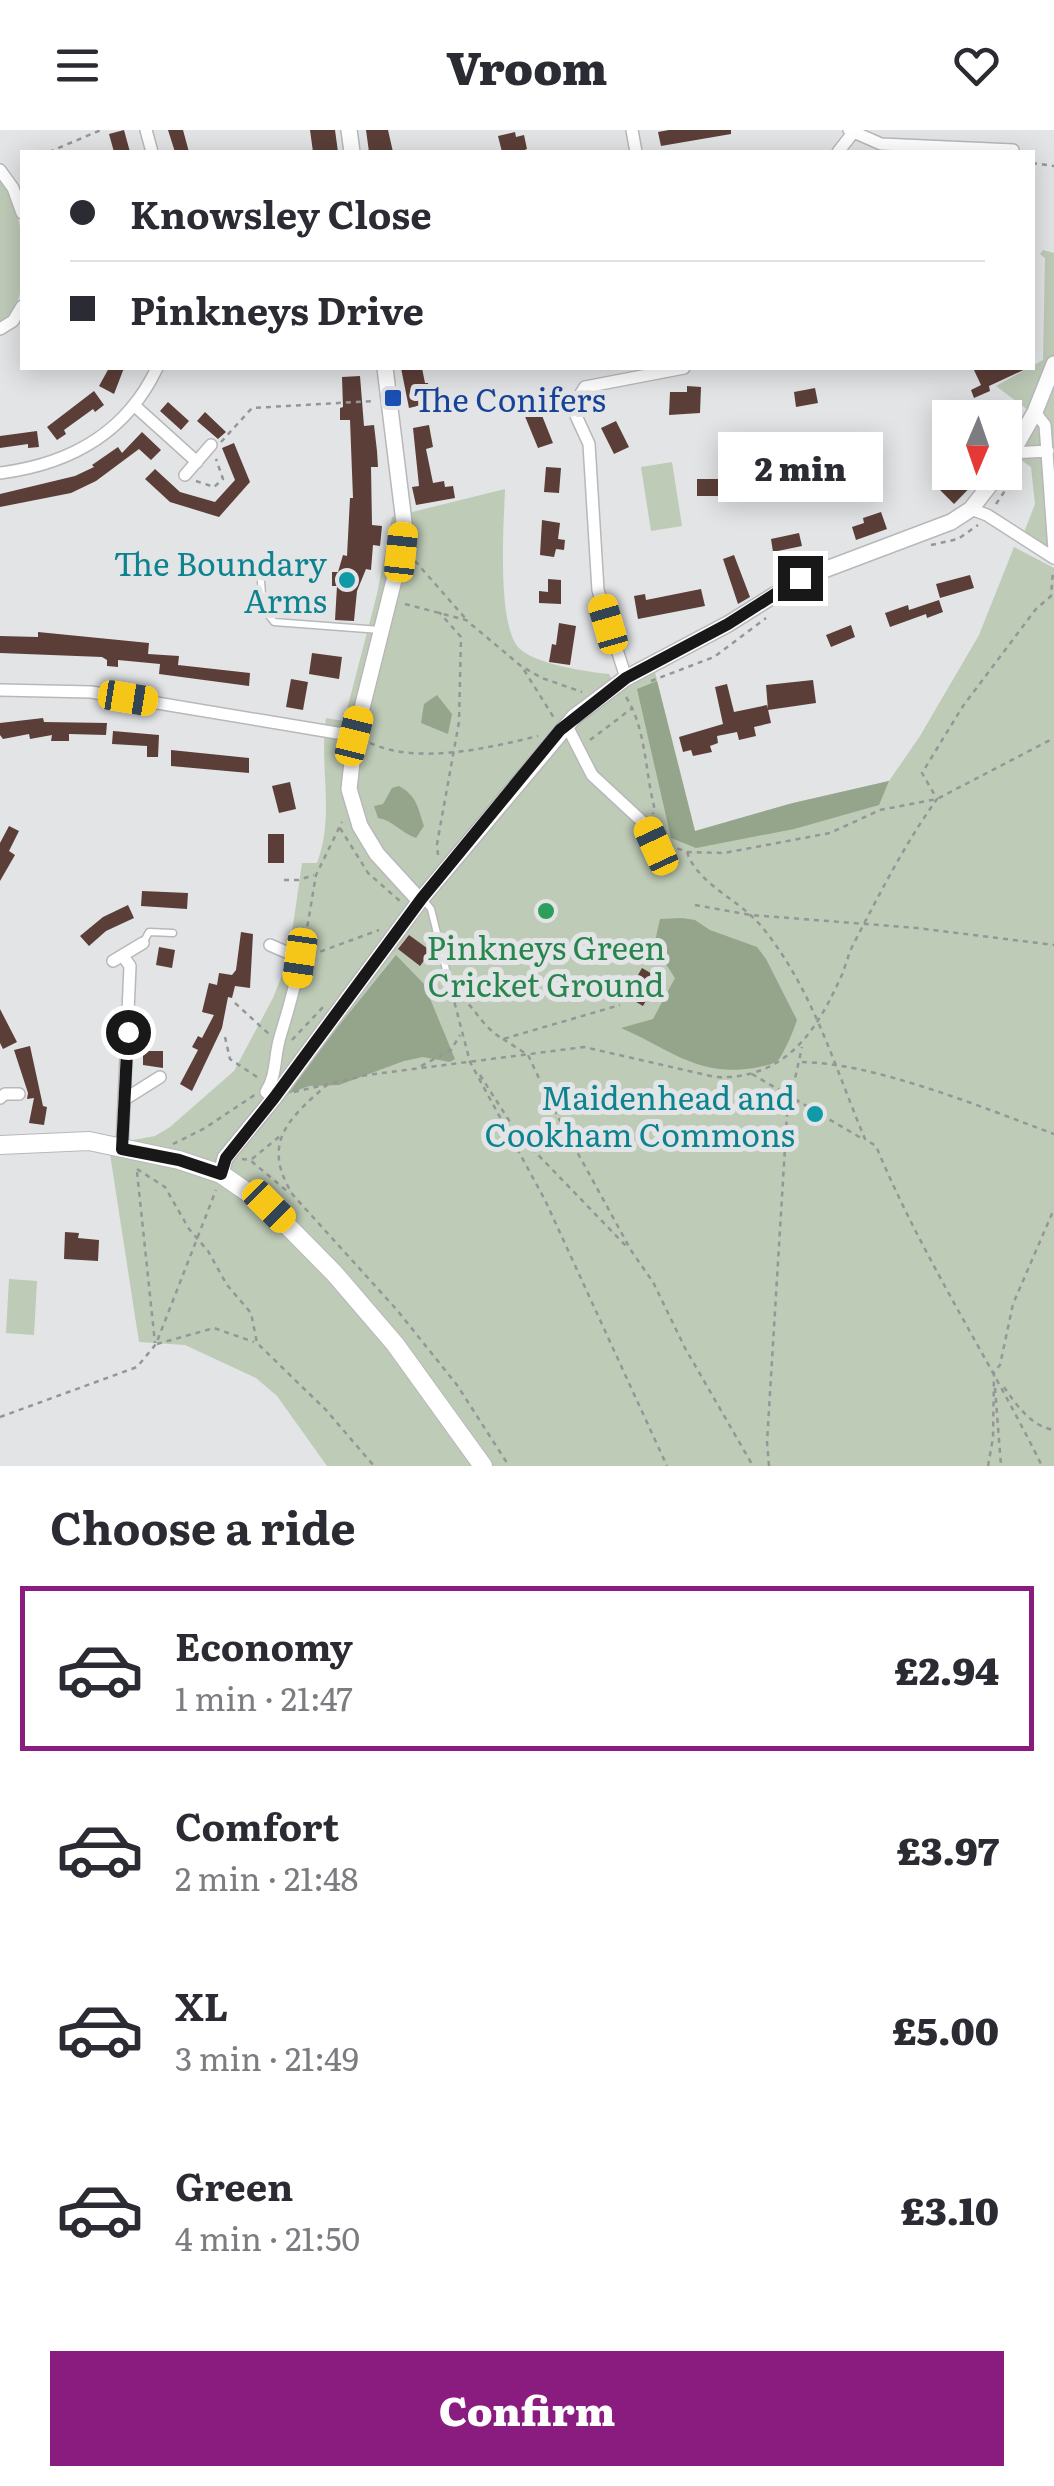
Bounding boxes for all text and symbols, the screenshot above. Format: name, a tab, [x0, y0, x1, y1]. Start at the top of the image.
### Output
text: Vroom	[447, 32, 607, 99]
icon: menu	[50, 38, 105, 93]
icon: heart	[949, 38, 1004, 93]
text: Knowsley Close	[130, 184, 432, 241]
text: Pinkneys Drive	[130, 280, 424, 337]
place label: The Conifers	[413, 374, 606, 422]
marker: The Conifers	[382, 387, 404, 409]
north arrow	[932, 400, 1022, 490]
map controls	[932, 400, 1022, 490]
callout: 2 min	[718, 433, 882, 503]
text: 2 min	[755, 443, 846, 491]
car	[383, 521, 419, 583]
place label: The Boundary Arms	[114, 538, 328, 623]
route end	[778, 556, 823, 601]
marker: The Boundary Arms	[336, 569, 358, 591]
car	[585, 591, 631, 657]
car	[96, 678, 160, 718]
car	[332, 703, 376, 769]
car	[630, 812, 682, 880]
marker: Pinkneys Green Cricket Ground	[535, 900, 557, 922]
place label: Pinkneys Green Cricket Ground	[427, 922, 665, 1007]
car	[281, 926, 319, 990]
route start	[106, 1010, 151, 1055]
place label: Maidenhead and Cookham Commons	[484, 1072, 795, 1157]
marker: Maidenhead and Cookham Commons	[804, 1103, 826, 1125]
car	[237, 1174, 301, 1238]
text: Choose a ride	[50, 1492, 356, 1559]
text: Economy	[175, 1616, 353, 1673]
icon: car	[55, 1624, 145, 1714]
text: £2.94	[895, 1640, 999, 1697]
text: 1 min · 21:47	[175, 1673, 353, 1721]
text: Comfort	[175, 1796, 339, 1853]
icon: car	[55, 1804, 145, 1894]
text: £3.97	[897, 1820, 999, 1877]
text: 2 min · 21:48	[175, 1853, 359, 1901]
text: XL	[175, 1976, 228, 2033]
icon: car	[55, 1984, 145, 2074]
text: £5.00	[893, 2000, 999, 2057]
text: 3 min · 21:49	[175, 2033, 359, 2081]
text: Green	[175, 2156, 293, 2213]
icon: car	[55, 2164, 145, 2254]
text: £3.10	[901, 2180, 999, 2237]
text: 4 min · 21:50	[175, 2213, 360, 2261]
button: Confirm	[50, 2351, 1004, 2466]

